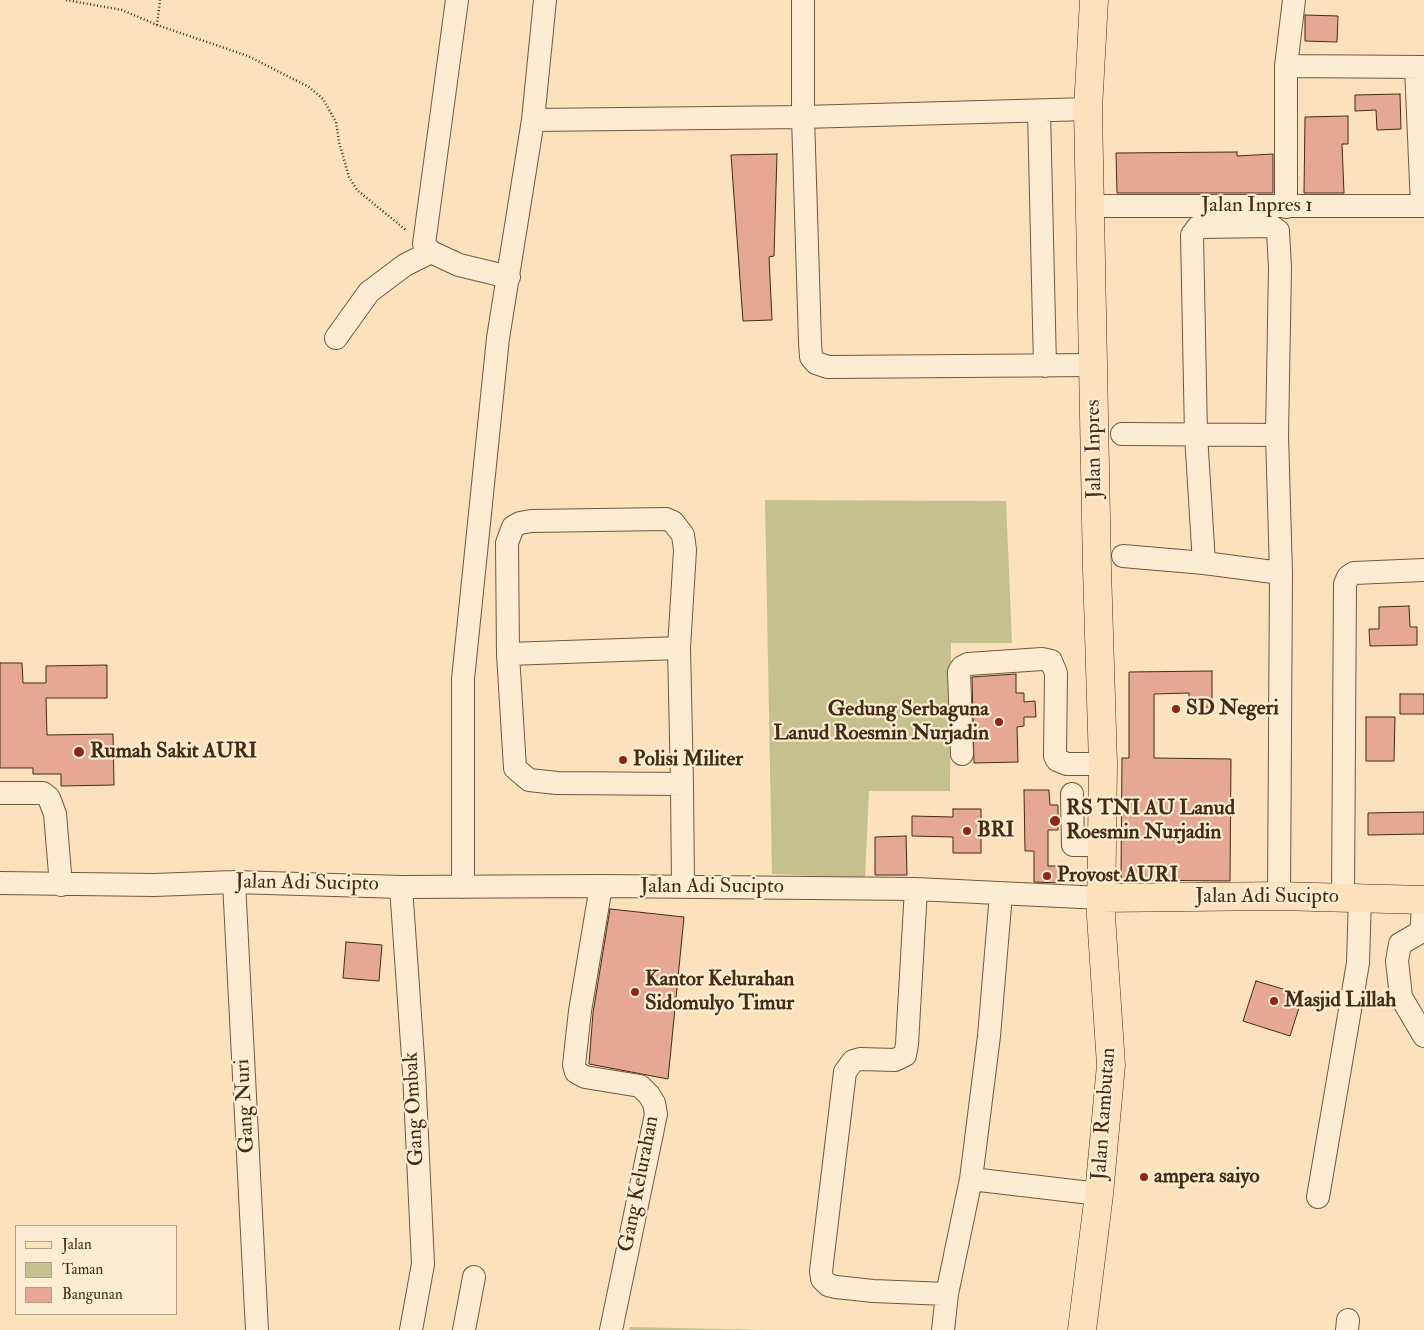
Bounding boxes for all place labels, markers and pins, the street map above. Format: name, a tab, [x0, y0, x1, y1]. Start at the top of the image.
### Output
place label: SD Negeri	[1186, 696, 1279, 722]
place label: Gedung Serbaguna Lanud Roesmin Nurjadin	[774, 697, 989, 747]
marker: SD Negeri	[1170, 703, 1182, 715]
marker: Gedung Serbaguna Lanud Roesmin Nurjadin	[993, 716, 1005, 728]
place label: Rumah Sakit AURI	[90, 739, 257, 765]
marker: Rumah Sakit AURI	[72, 745, 86, 759]
place label: Polisi Militer	[633, 747, 743, 773]
marker: Polisi Militer	[617, 754, 629, 766]
place label: RS TNI AU Lanud Roesmin Nurjadin	[1066, 796, 1235, 846]
marker: RS TNI AU Lanud Roesmin Nurjadin	[1048, 814, 1062, 828]
place label: BRI	[977, 818, 1014, 844]
marker: BRI	[961, 825, 973, 837]
place label: Provost AURI	[1057, 863, 1178, 889]
marker: Provost AURI	[1041, 870, 1053, 882]
place label: Kantor Kelurahan Sidomulyo Timur	[645, 967, 794, 1017]
marker: Kantor Kelurahan Sidomulyo Timur	[629, 986, 641, 998]
place label: Masjid Lillah	[1284, 988, 1396, 1014]
marker: Masjid Lillah	[1268, 995, 1280, 1007]
place label: ampera saiyo	[1154, 1164, 1260, 1190]
marker: ampera saiyo	[1138, 1171, 1150, 1183]

